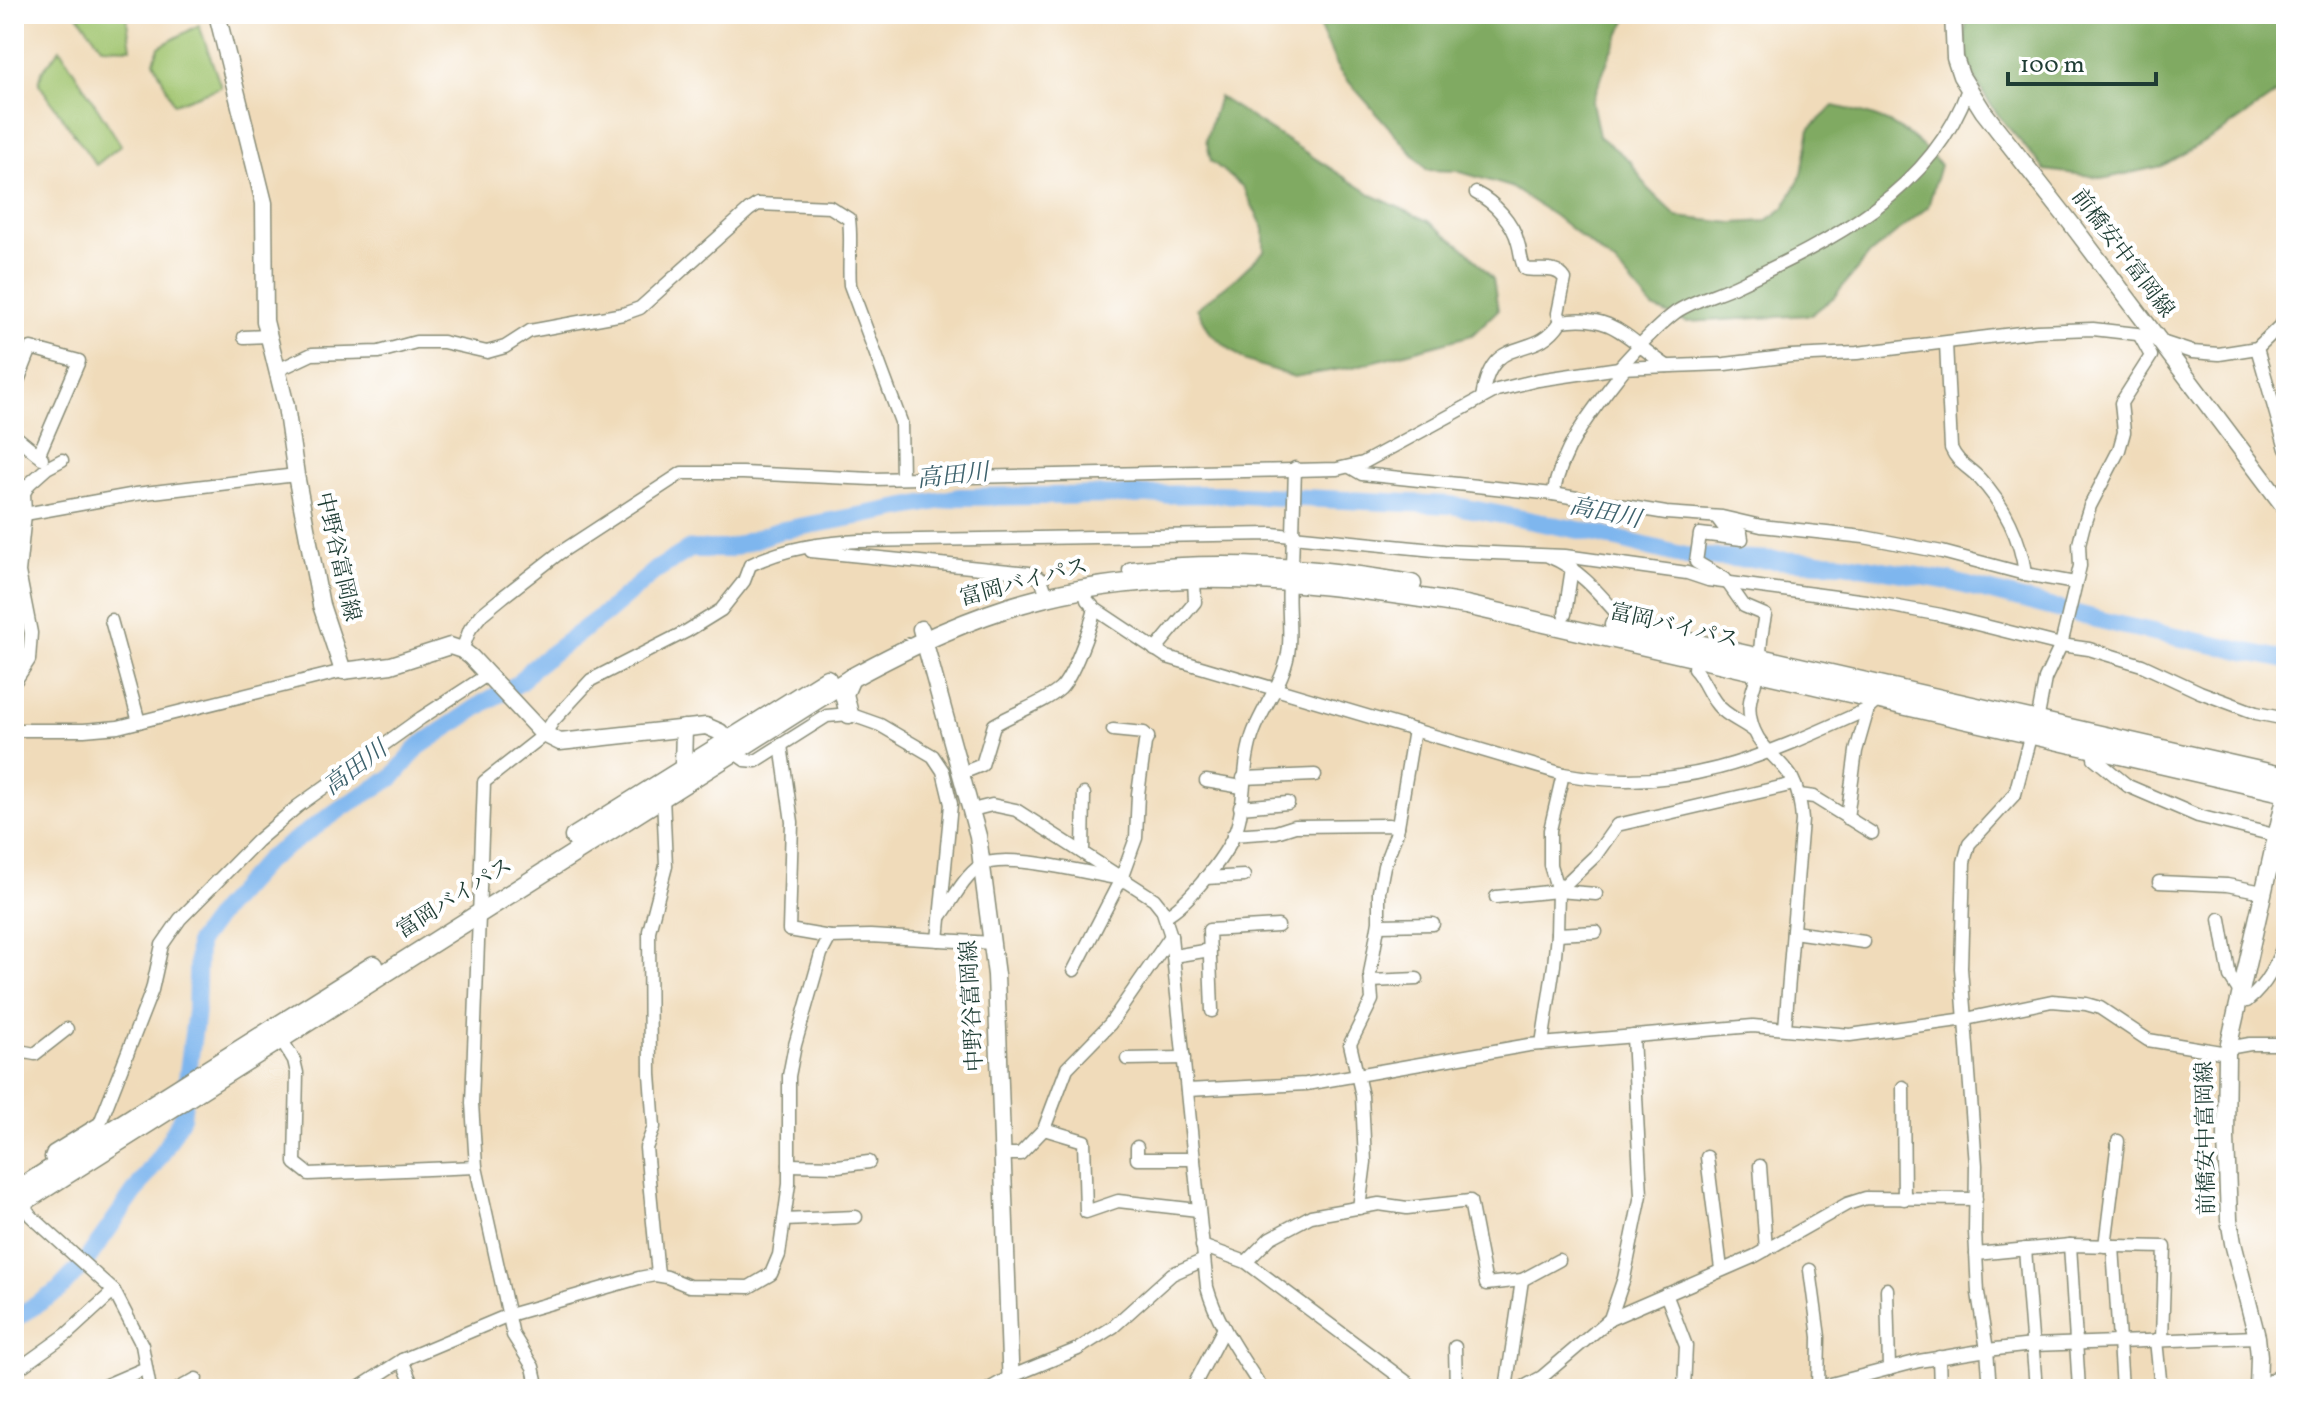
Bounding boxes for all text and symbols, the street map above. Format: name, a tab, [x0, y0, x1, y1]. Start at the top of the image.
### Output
scale bar	[2008, 36, 2156, 86]
text: 100 m	[2020, 49, 2085, 83]
street label: 前橋安中富岡線	[2063, 183, 2181, 325]
water label: 高田川	[915, 456, 994, 498]
street label: 中野谷富岡線	[307, 489, 367, 625]
water label: 高田川	[1566, 490, 1647, 539]
street label: 富岡バイパス	[956, 551, 1092, 615]
street label: 富岡バイパス	[1606, 597, 1742, 657]
water label: 高田川	[317, 732, 397, 804]
street label: 富岡バイパス	[391, 851, 519, 947]
street label: 中野谷富岡線	[954, 939, 992, 1073]
street label: 前橋安中富岡線	[2190, 1061, 2224, 1215]

